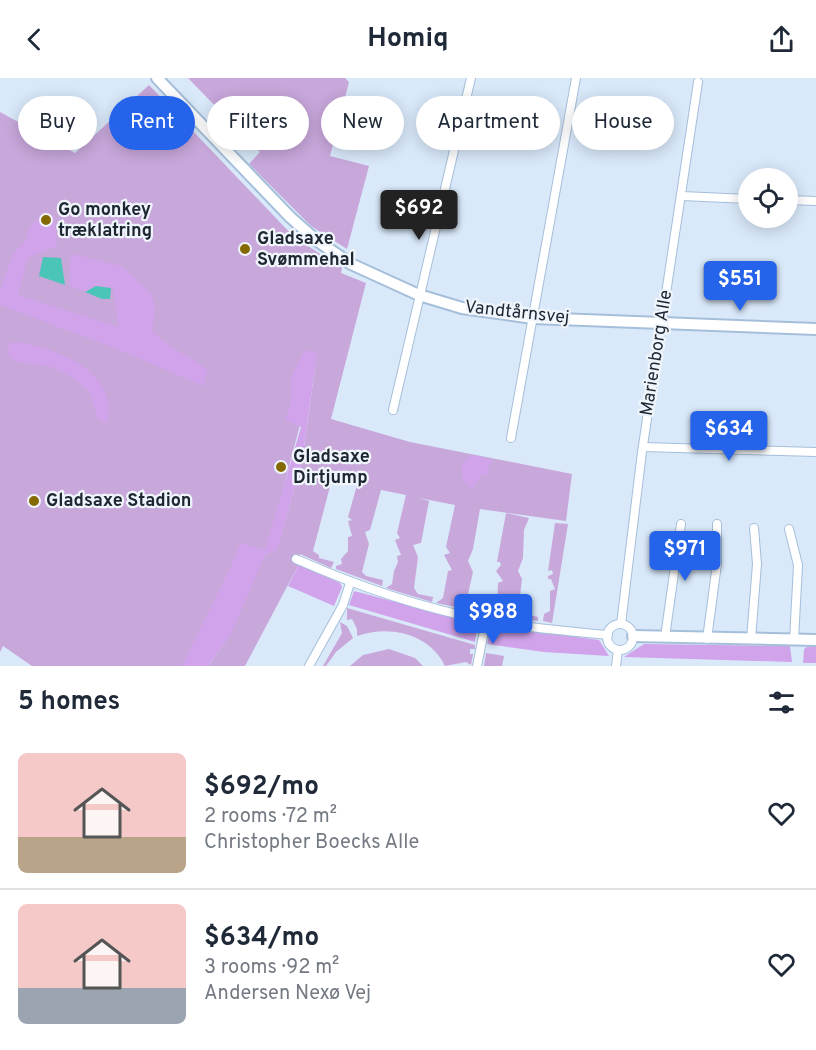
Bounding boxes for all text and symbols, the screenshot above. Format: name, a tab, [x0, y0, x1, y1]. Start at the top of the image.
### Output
text: Homiq	[367, 22, 449, 56]
icon: back	[18, 23, 51, 56]
icon: share	[765, 23, 798, 56]
chip: Buy	[18, 96, 97, 150]
chip: Rent	[109, 96, 195, 150]
chip: Filters	[207, 96, 309, 150]
chip: New	[321, 96, 404, 150]
chip: Apartment	[416, 96, 560, 150]
chip: House	[572, 96, 674, 150]
map controls	[738, 168, 798, 228]
button: locate	[738, 168, 798, 228]
pin: $692	[383, 190, 455, 241]
text: $692	[395, 196, 443, 222]
place label: Go monkey træklatring	[58, 199, 152, 243]
marker: Go monkey træklatring	[39, 213, 53, 227]
place label: Gladsaxe Svømmehal	[257, 228, 355, 272]
marker: Gladsaxe Svømmehal	[238, 242, 252, 256]
pin: $551	[704, 261, 776, 312]
text: $551	[718, 267, 762, 293]
street label: Marienborg Alle	[636, 288, 678, 418]
street label: Vandtårnsvej	[463, 296, 571, 330]
pin: $634	[693, 411, 765, 462]
text: $634	[704, 417, 754, 443]
place label: Gladsaxe Dirtjump	[293, 446, 370, 490]
marker: Gladsaxe Dirtjump	[274, 460, 288, 474]
place label: Gladsaxe Stadion	[46, 490, 191, 513]
marker: Gladsaxe Stadion	[27, 494, 41, 508]
pin: $971	[649, 531, 721, 582]
text: $971	[663, 537, 707, 563]
pin: $988	[457, 594, 529, 645]
text: $988	[468, 600, 518, 626]
text: 5 homes	[18, 686, 120, 719]
icon: filters	[765, 686, 798, 719]
text: $692/mo	[204, 771, 319, 804]
icon: home	[66, 777, 138, 849]
icon: heart	[765, 797, 798, 830]
text: 2 rooms · 72 m²	[204, 804, 337, 830]
text: Christopher Boecks Alle	[204, 830, 419, 856]
text: $634/mo	[204, 922, 319, 955]
icon: home	[66, 928, 138, 1000]
icon: heart	[765, 948, 798, 981]
text: 3 rooms · 92 m²	[204, 955, 339, 981]
text: Andersen Nexø Vej	[204, 981, 371, 1007]

